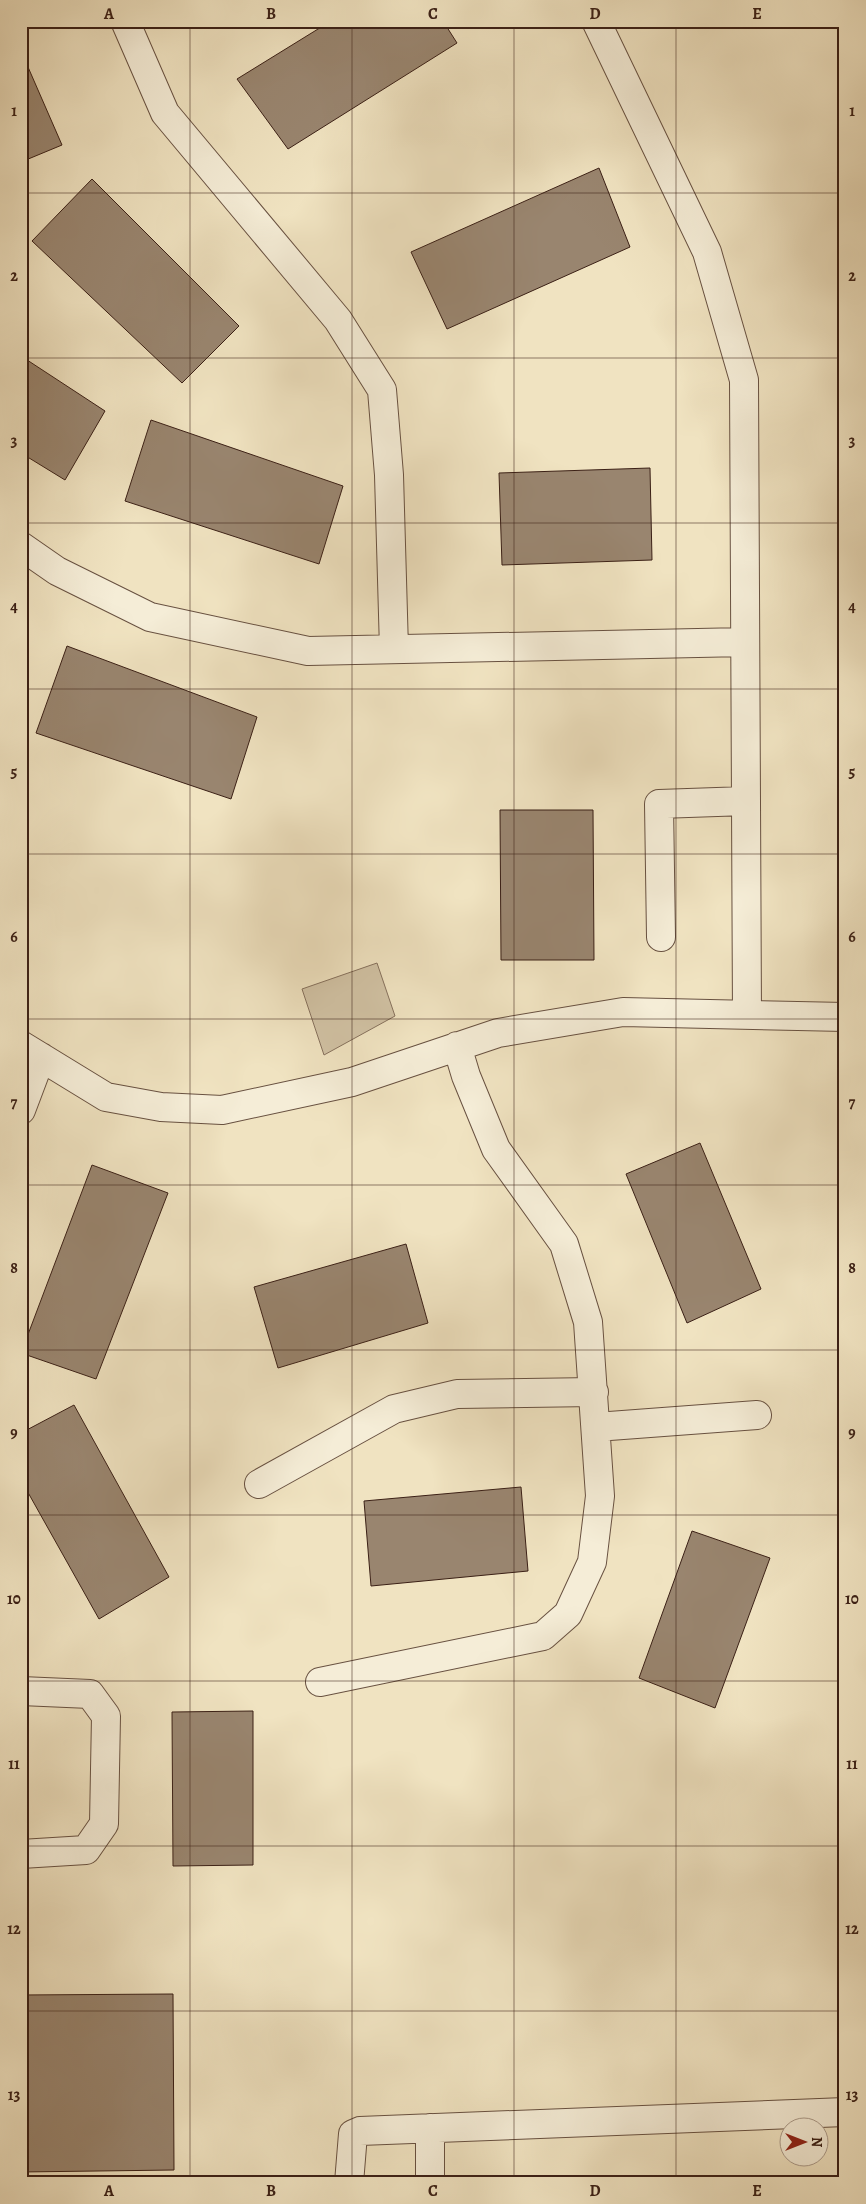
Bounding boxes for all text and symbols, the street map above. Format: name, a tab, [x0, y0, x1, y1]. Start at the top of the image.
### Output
text: A	[103, 3, 115, 25]
text: B	[266, 3, 276, 25]
text: C	[428, 3, 438, 25]
text: D	[589, 3, 601, 25]
text: E	[752, 3, 762, 25]
text: 1	[11, 100, 17, 122]
text: 1	[849, 100, 855, 122]
text: 2	[10, 265, 18, 287]
text: 2	[848, 265, 856, 287]
text: 3	[11, 430, 18, 452]
text: 3	[849, 430, 856, 452]
text: 4	[10, 596, 18, 618]
text: 4	[848, 596, 856, 618]
text: 5	[11, 761, 18, 783]
text: 5	[849, 761, 856, 783]
text: 6	[10, 926, 18, 948]
text: 6	[848, 926, 856, 948]
text: 7	[11, 1092, 18, 1114]
text: 7	[849, 1092, 856, 1114]
text: 8	[10, 1257, 18, 1279]
text: 8	[848, 1257, 856, 1279]
text: 9	[10, 1422, 18, 1444]
text: 9	[848, 1422, 856, 1444]
text: 10	[7, 1588, 21, 1610]
text: 10	[845, 1588, 859, 1610]
text: 11	[8, 1753, 20, 1775]
text: 11	[846, 1753, 858, 1775]
text: 12	[7, 1918, 21, 1940]
text: 12	[845, 1918, 859, 1940]
text: 13	[8, 2084, 20, 2106]
text: 13	[846, 2084, 858, 2106]
north arrow	[778, 2116, 828, 2166]
text: N	[807, 2137, 826, 2147]
text: A	[103, 2180, 115, 2202]
text: B	[266, 2180, 276, 2202]
text: C	[428, 2180, 438, 2202]
text: D	[589, 2180, 601, 2202]
text: E	[752, 2180, 762, 2202]

